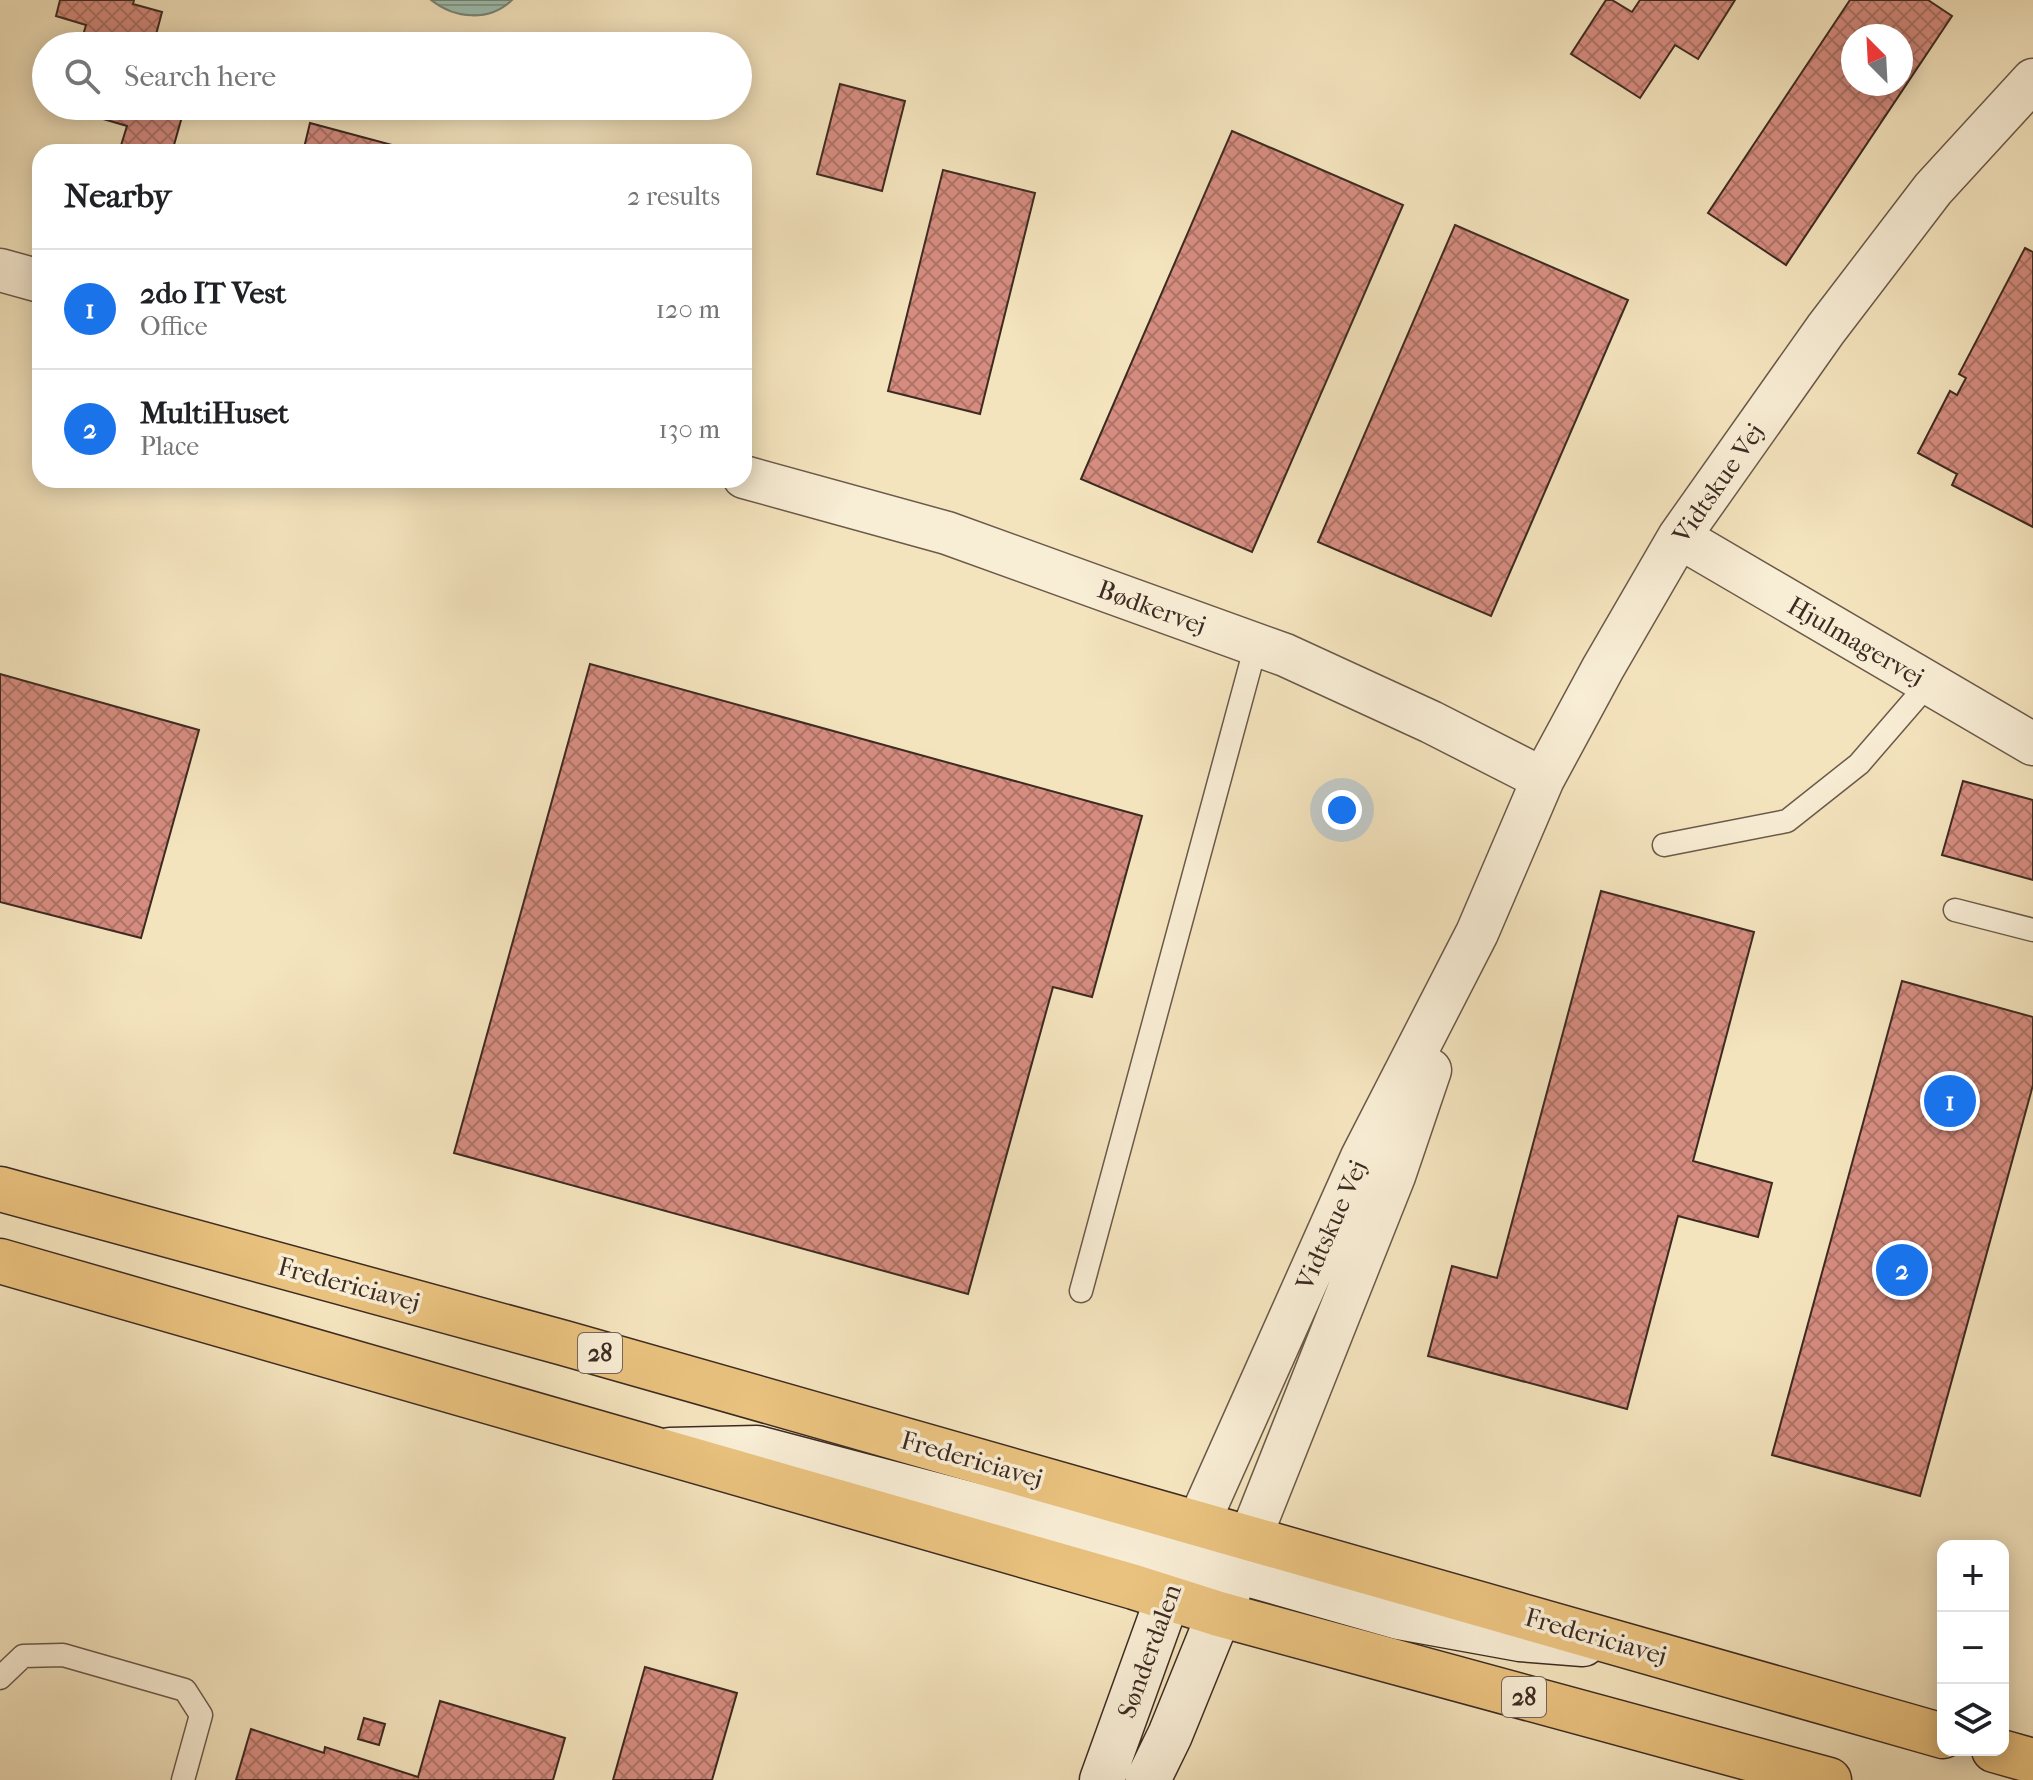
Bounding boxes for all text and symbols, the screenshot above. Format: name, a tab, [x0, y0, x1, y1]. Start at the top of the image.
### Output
north arrow	[1841, 24, 1913, 96]
search box	[32, 32, 752, 120]
icon: search	[60, 54, 104, 98]
text: Search here	[124, 59, 276, 94]
text: Nearby	[64, 176, 171, 216]
text: 2 results	[627, 181, 720, 212]
text: 2do IT Vest	[140, 276, 286, 311]
text: 1	[85, 294, 95, 325]
text: 120 m	[656, 294, 720, 325]
text: Office	[140, 311, 208, 342]
text: MultiHuset	[140, 396, 289, 431]
text: 2	[83, 414, 97, 445]
text: 130 m	[659, 414, 720, 445]
street label: Vidtskue Vej	[1665, 418, 1771, 550]
text: Place	[140, 431, 199, 462]
street label: Bødkervej	[1093, 574, 1210, 641]
street label: Hjulmagervej	[1782, 590, 1930, 693]
your location	[1322, 790, 1362, 830]
pin: 1	[1924, 1071, 1976, 1131]
street label: Vidtskue Vej	[1289, 1156, 1374, 1296]
pin: 2	[1876, 1240, 1928, 1300]
street label: Fredericiavej	[274, 1251, 423, 1318]
road number: 28	[578, 1333, 622, 1373]
street label: Fredericiavej	[897, 1424, 1046, 1495]
map controls	[1937, 1540, 2009, 1756]
button: +	[1937, 1540, 2009, 1612]
street label: Sønderdalen	[1111, 1580, 1188, 1722]
street label: Fredericiavej	[1521, 1601, 1670, 1672]
button: −	[1937, 1612, 2009, 1684]
road number: 28	[1502, 1677, 1546, 1717]
button: layers	[1937, 1684, 2009, 1756]

